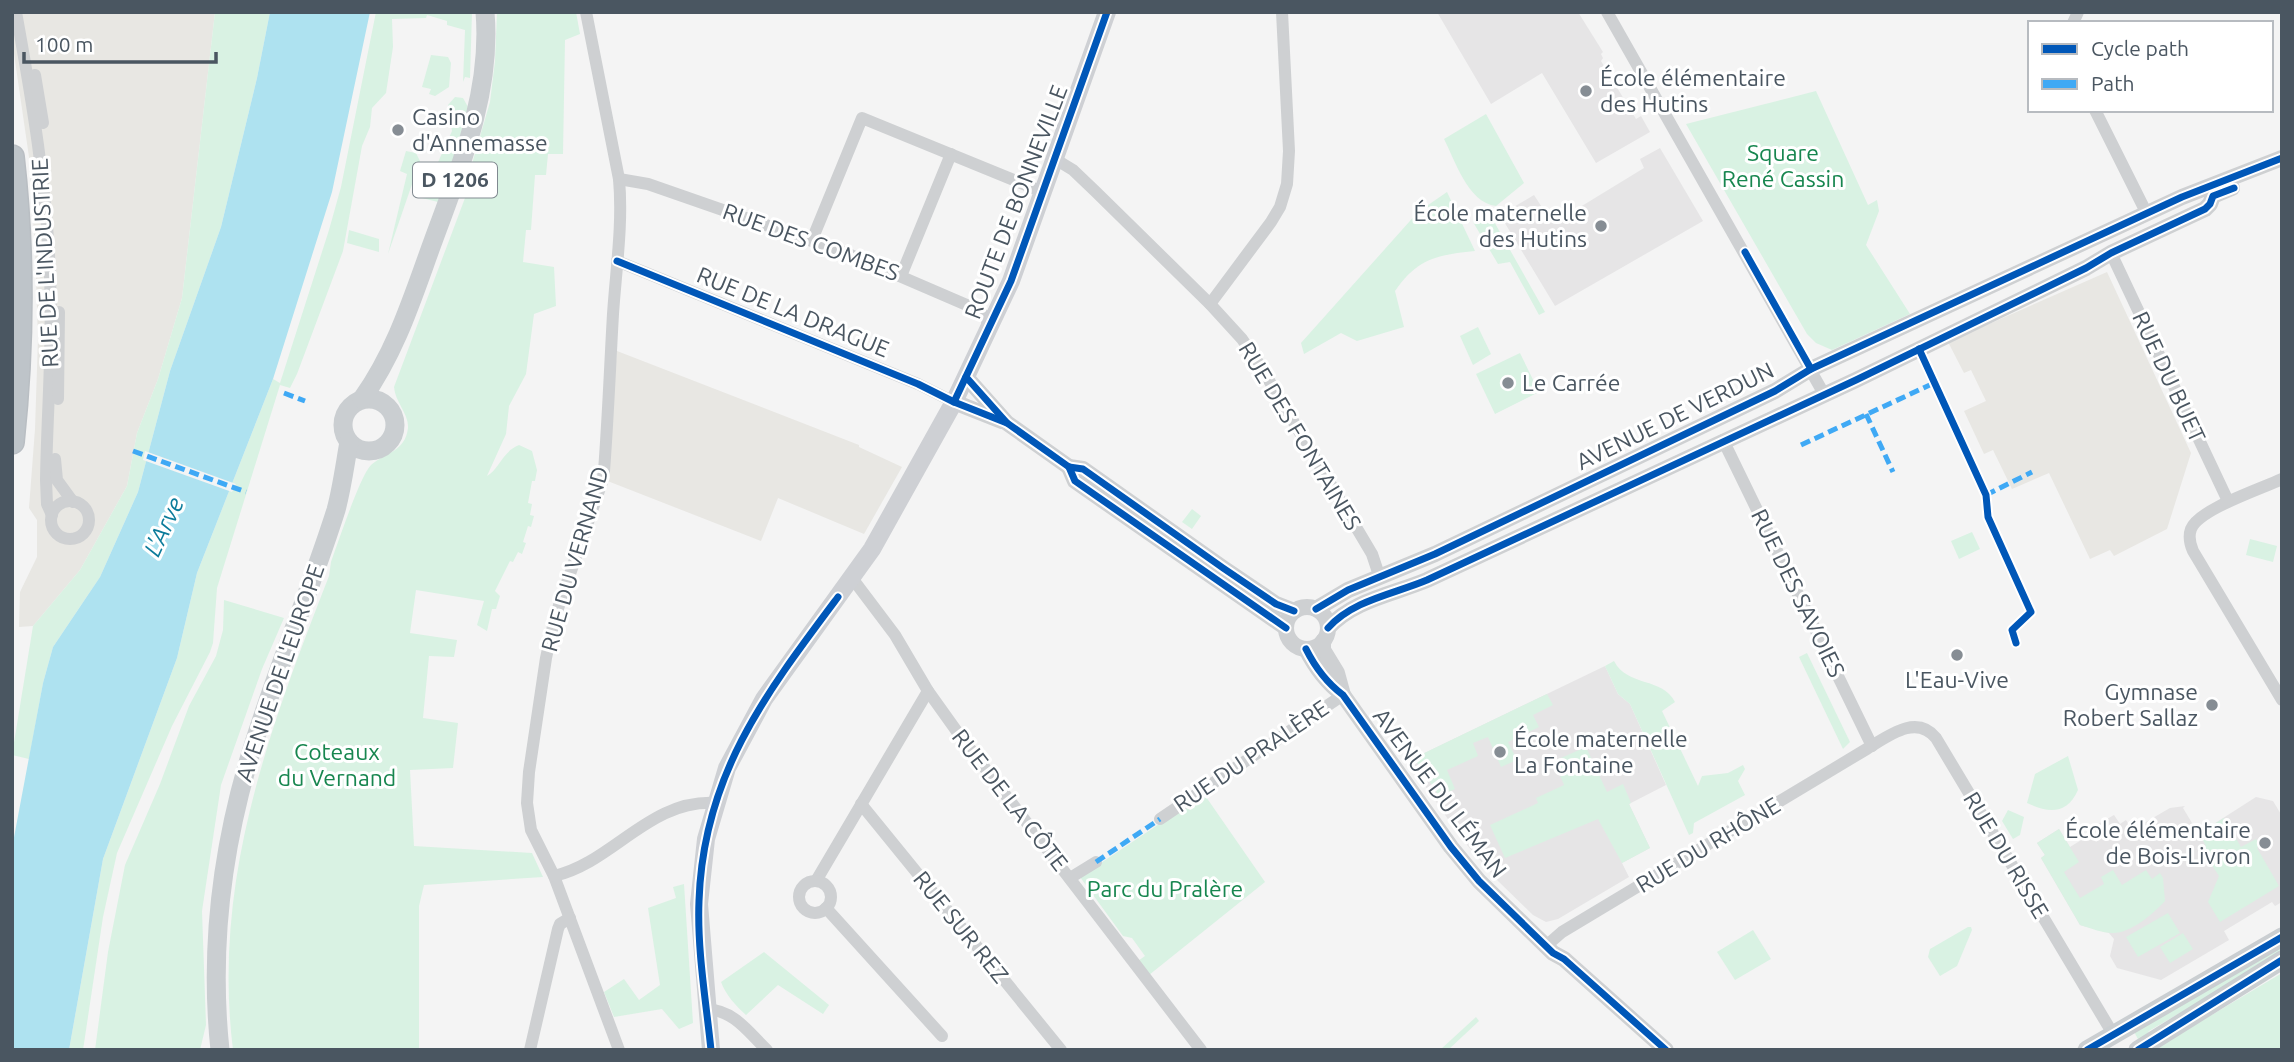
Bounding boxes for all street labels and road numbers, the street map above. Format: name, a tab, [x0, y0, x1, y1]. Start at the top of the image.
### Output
street label: ROUTE DE BONNEVILLE	[959, 81, 1072, 322]
street label: RUE DE L'INDUSTRIE	[27, 158, 62, 368]
road number: D 1206	[413, 162, 497, 198]
street label: RUE DES COMBES	[720, 198, 903, 285]
street label: RUE DE LA DRAGUE	[693, 262, 893, 362]
street label: RUE DU BUET	[2128, 307, 2211, 446]
street label: RUE DES FONTAINES	[1234, 337, 1366, 534]
street label: AVENUE DE VERDUN	[1572, 357, 1777, 474]
street label: RUE DU VERNAND	[536, 463, 613, 654]
street label: RUE DES SAVOIES	[1747, 505, 1850, 681]
street label: AVENUE DE L'EUROPE	[231, 561, 328, 785]
street label: RUE DU PRALÈRE	[1168, 694, 1333, 817]
street label: AVENUE DU LÉMAN	[1369, 703, 1513, 882]
street label: RUE DE LA CÔTE	[948, 724, 1073, 875]
street label: RUE DU RISSE	[1959, 787, 2054, 922]
street label: RUE DU RHÔNE	[1631, 792, 1784, 897]
street label: RUE SUR REZ	[909, 866, 1014, 987]

